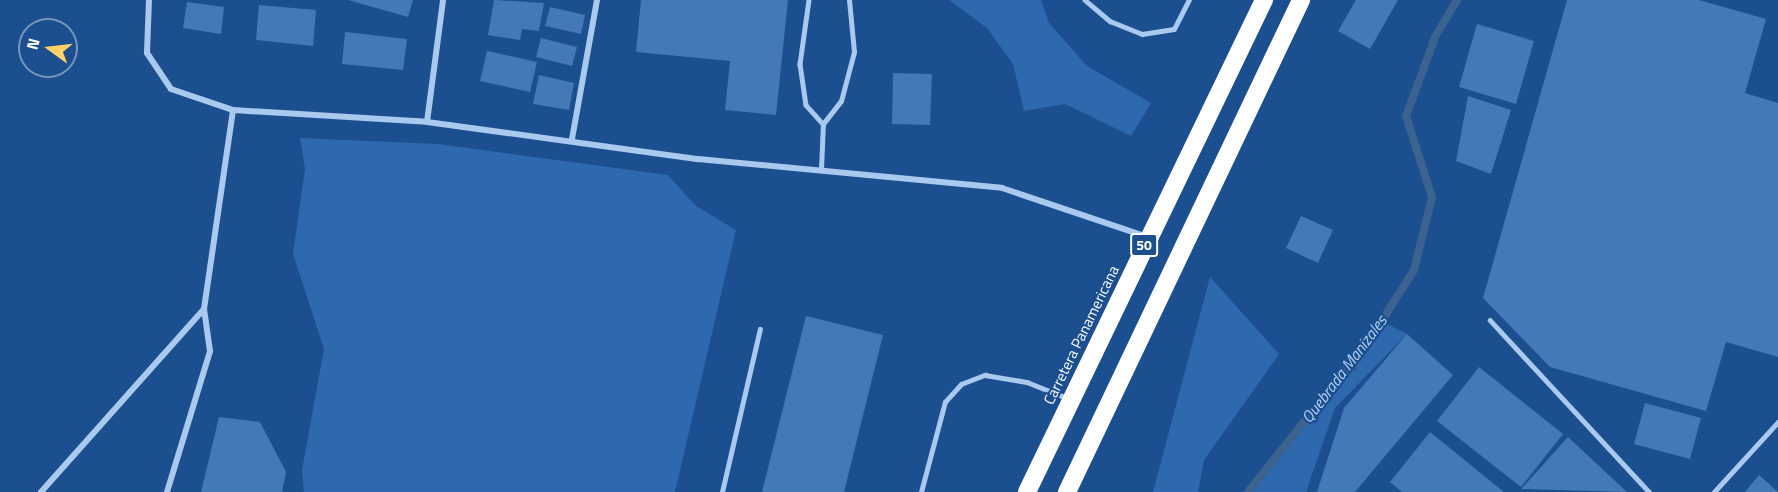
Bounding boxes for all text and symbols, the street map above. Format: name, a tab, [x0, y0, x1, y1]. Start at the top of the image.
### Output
north arrow	[18, 18, 78, 78]
text: N	[20, 35, 46, 52]
road number: 50	[1129, 234, 1159, 256]
street label: Carretera Panamericana	[1040, 263, 1122, 407]
water label: Quebrada Manizales	[1297, 311, 1391, 427]

